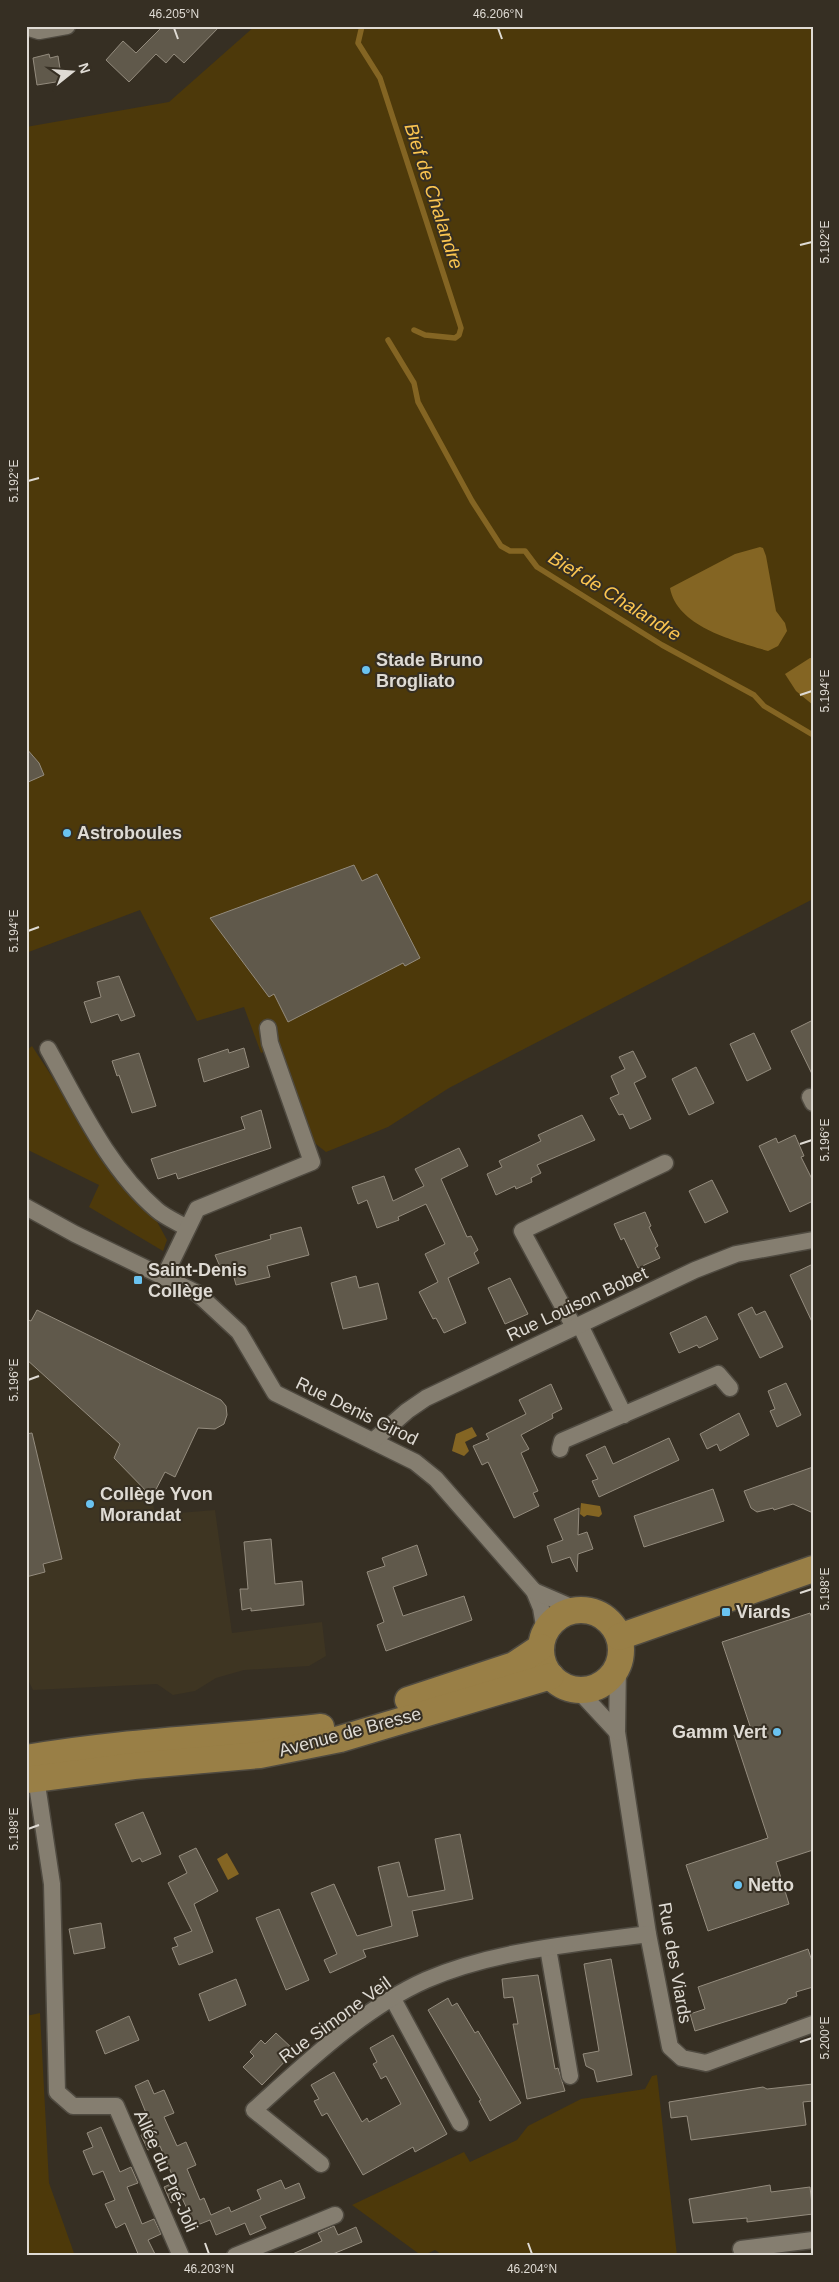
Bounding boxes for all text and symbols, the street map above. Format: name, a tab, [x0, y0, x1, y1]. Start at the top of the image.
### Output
text: 46.205°N	[149, 7, 199, 21]
text: 46.206°N	[473, 7, 523, 21]
north arrow	[48, 48, 98, 98]
text: N	[75, 61, 94, 75]
water label: Bief de Chalandre	[401, 120, 467, 272]
text: 5.192°E	[818, 221, 832, 263]
text: 5.192°E	[7, 460, 21, 502]
water label: Bief de Chalandre	[545, 547, 685, 645]
place label: Stade Bruno Brogliato	[376, 650, 483, 691]
marker: Stade Bruno Brogliato	[360, 664, 372, 676]
text: 5.194°E	[818, 670, 832, 712]
place label: Astroboules	[77, 823, 182, 843]
marker: Astroboules	[61, 827, 73, 839]
text: 5.194°E	[7, 910, 21, 952]
text: 5.196°E	[818, 1119, 832, 1161]
place label: Saint-Denis Collège	[148, 1260, 247, 1301]
street label: Rue Louison Bobet	[503, 1263, 651, 1345]
marker: Saint-Denis Collège	[132, 1274, 144, 1286]
text: 5.196°E	[7, 1359, 21, 1401]
street label: Rue Denis Girod	[293, 1373, 421, 1449]
place label: Collège Yvon Morandat	[100, 1484, 213, 1525]
marker: Collège Yvon Morandat	[84, 1498, 96, 1510]
text: 5.198°E	[818, 1568, 832, 1610]
place label: Viards	[736, 1602, 791, 1622]
marker: Viards	[720, 1606, 732, 1618]
street label: Avenue de Bresse	[277, 1703, 423, 1761]
place label: Gamm Vert	[672, 1722, 767, 1742]
marker: Gamm Vert	[771, 1726, 783, 1738]
text: 5.198°E	[7, 1808, 21, 1850]
place label: Netto	[748, 1875, 794, 1895]
marker: Netto	[732, 1879, 744, 1891]
street label: Rue des Viards	[654, 1901, 696, 2025]
street label: Rue Simone Veil	[275, 1973, 395, 2067]
text: 5.200°E	[818, 2017, 832, 2059]
street label: Allée du Pré-Joli	[130, 2107, 202, 2235]
text: 46.203°N	[184, 2262, 234, 2276]
text: 46.204°N	[507, 2262, 557, 2276]

